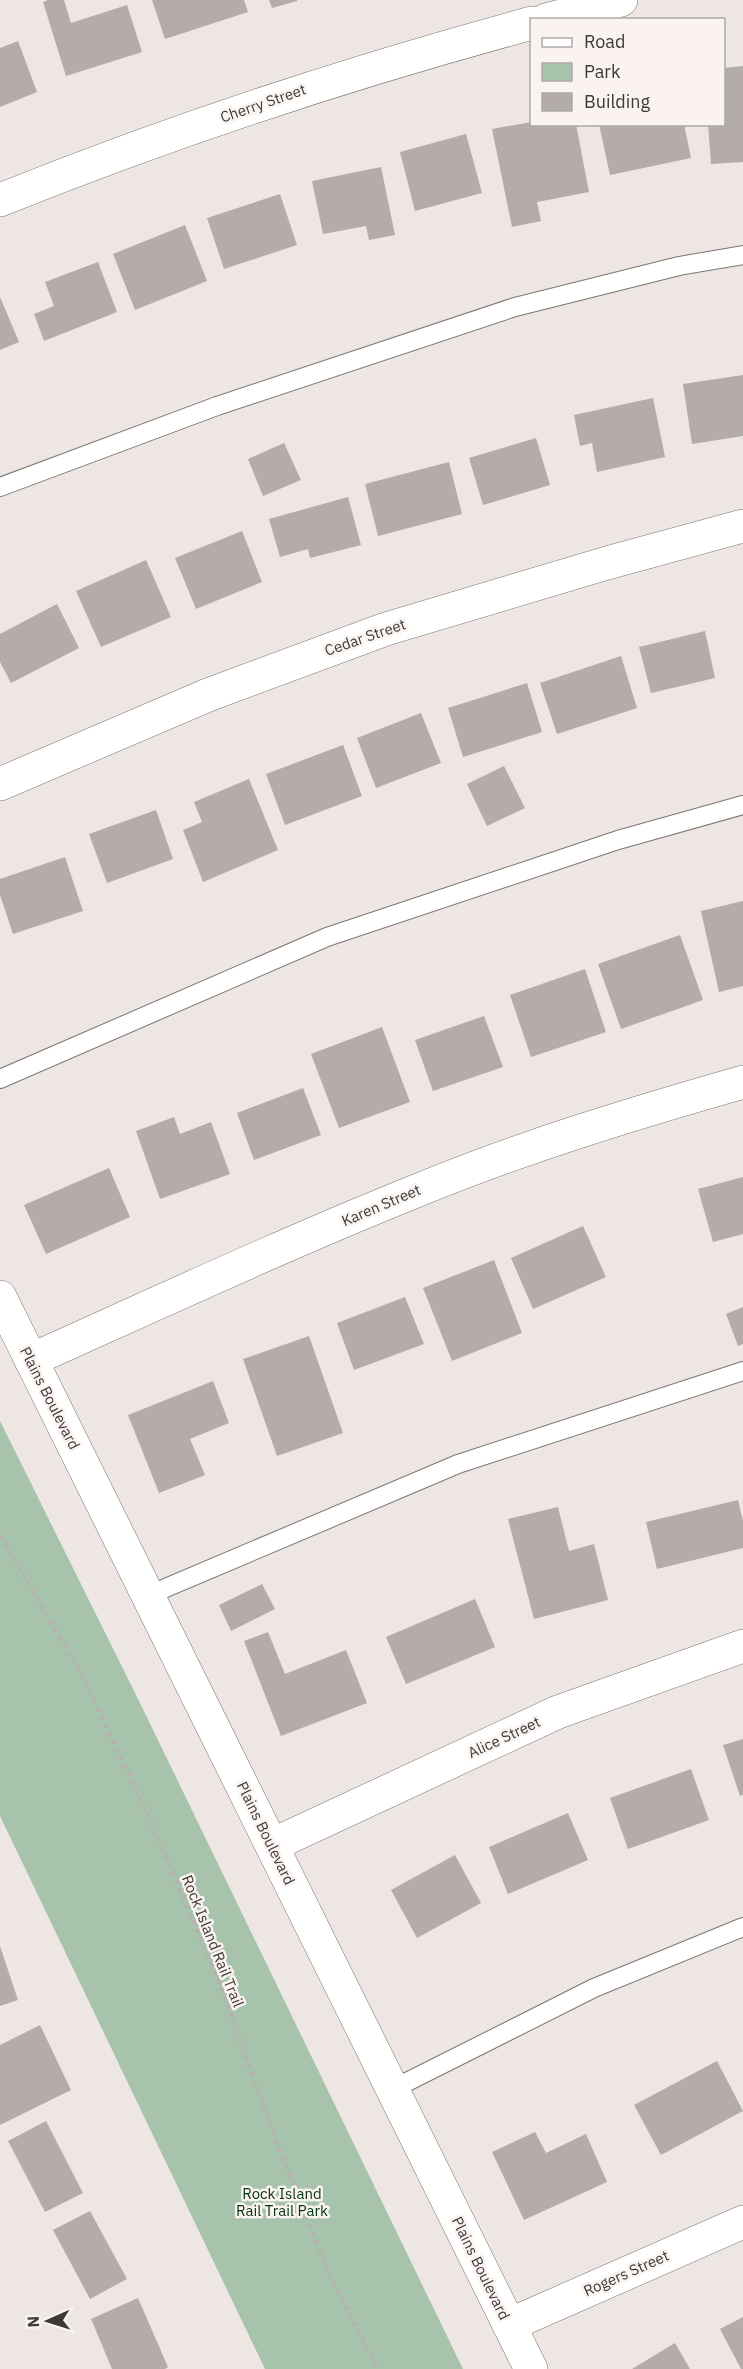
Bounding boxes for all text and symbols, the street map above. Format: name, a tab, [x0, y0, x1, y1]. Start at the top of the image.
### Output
legend	[530, 18, 725, 126]
text: Road	[584, 30, 625, 53]
text: Park	[584, 60, 621, 83]
street label: Cherry Street	[218, 79, 308, 127]
text: Building	[584, 90, 651, 113]
street label: Cedar Street	[322, 614, 408, 660]
street label: Karen Street	[339, 1180, 423, 1230]
street label: Plains Boulevard	[16, 1344, 84, 1452]
street label: Alice Street	[465, 1712, 543, 1762]
street label: Plains Boulevard	[233, 1778, 299, 1888]
street label: Rock Island Rail Trail	[178, 1872, 248, 2010]
park label: Rock Island Rail Trail Park	[236, 2184, 328, 2220]
street label: Plains Boulevard	[448, 2213, 514, 2323]
street label: Rogers Street	[580, 2246, 672, 2300]
north arrow	[18, 2291, 78, 2351]
text: N	[23, 2315, 43, 2328]

